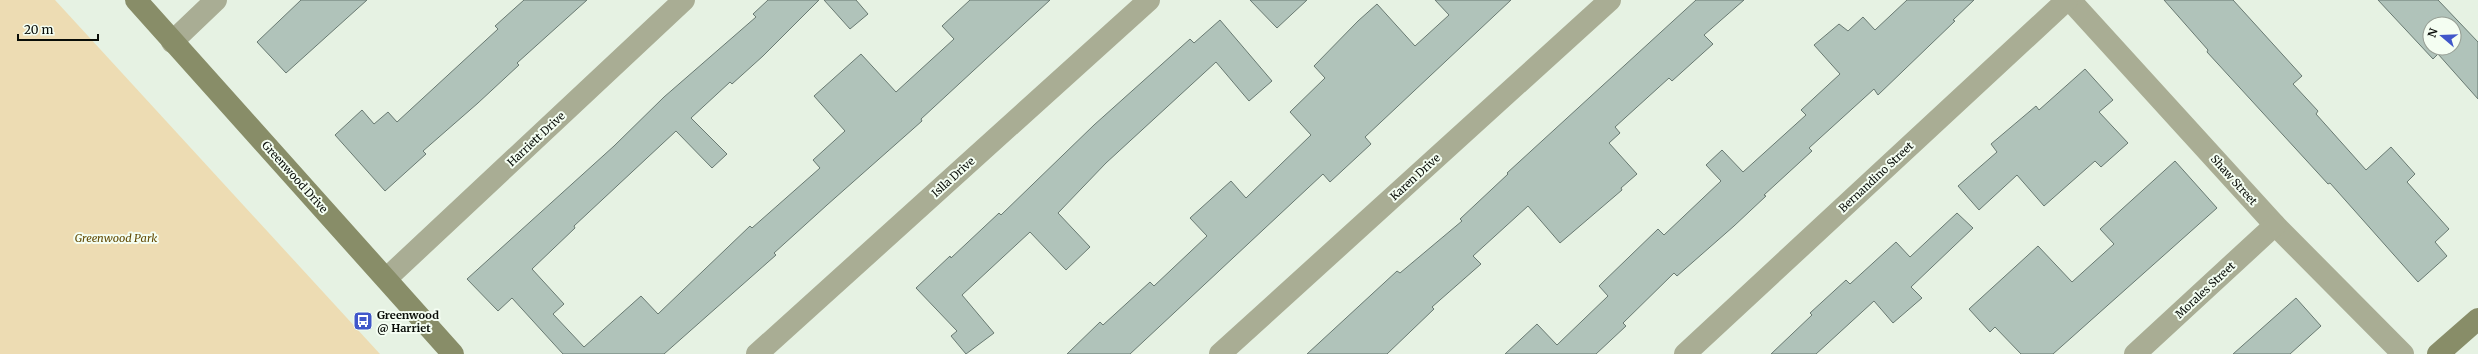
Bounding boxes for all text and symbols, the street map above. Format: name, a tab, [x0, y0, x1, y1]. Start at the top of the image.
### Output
scale bar	[18, 16, 98, 42]
north arrow	[2422, 16, 2462, 56]
text: 20 m	[24, 22, 53, 37]
text: N	[2425, 26, 2441, 39]
street label: Harriett Drive	[504, 109, 568, 169]
street label: Greenwood Drive	[259, 138, 331, 216]
street label: Bernandino Street	[1836, 138, 1917, 215]
street label: Karen Drive	[1387, 151, 1443, 203]
street label: Shaw Street	[2208, 152, 2261, 209]
street label: Islla Drive	[929, 154, 978, 200]
park label: Greenwood Park	[75, 231, 157, 245]
street label: Morales Street	[2172, 258, 2238, 321]
place label: Greenwood @ Harriet	[377, 308, 439, 335]
bus stop icon: Greenwood @ Harriet	[352, 310, 374, 332]

